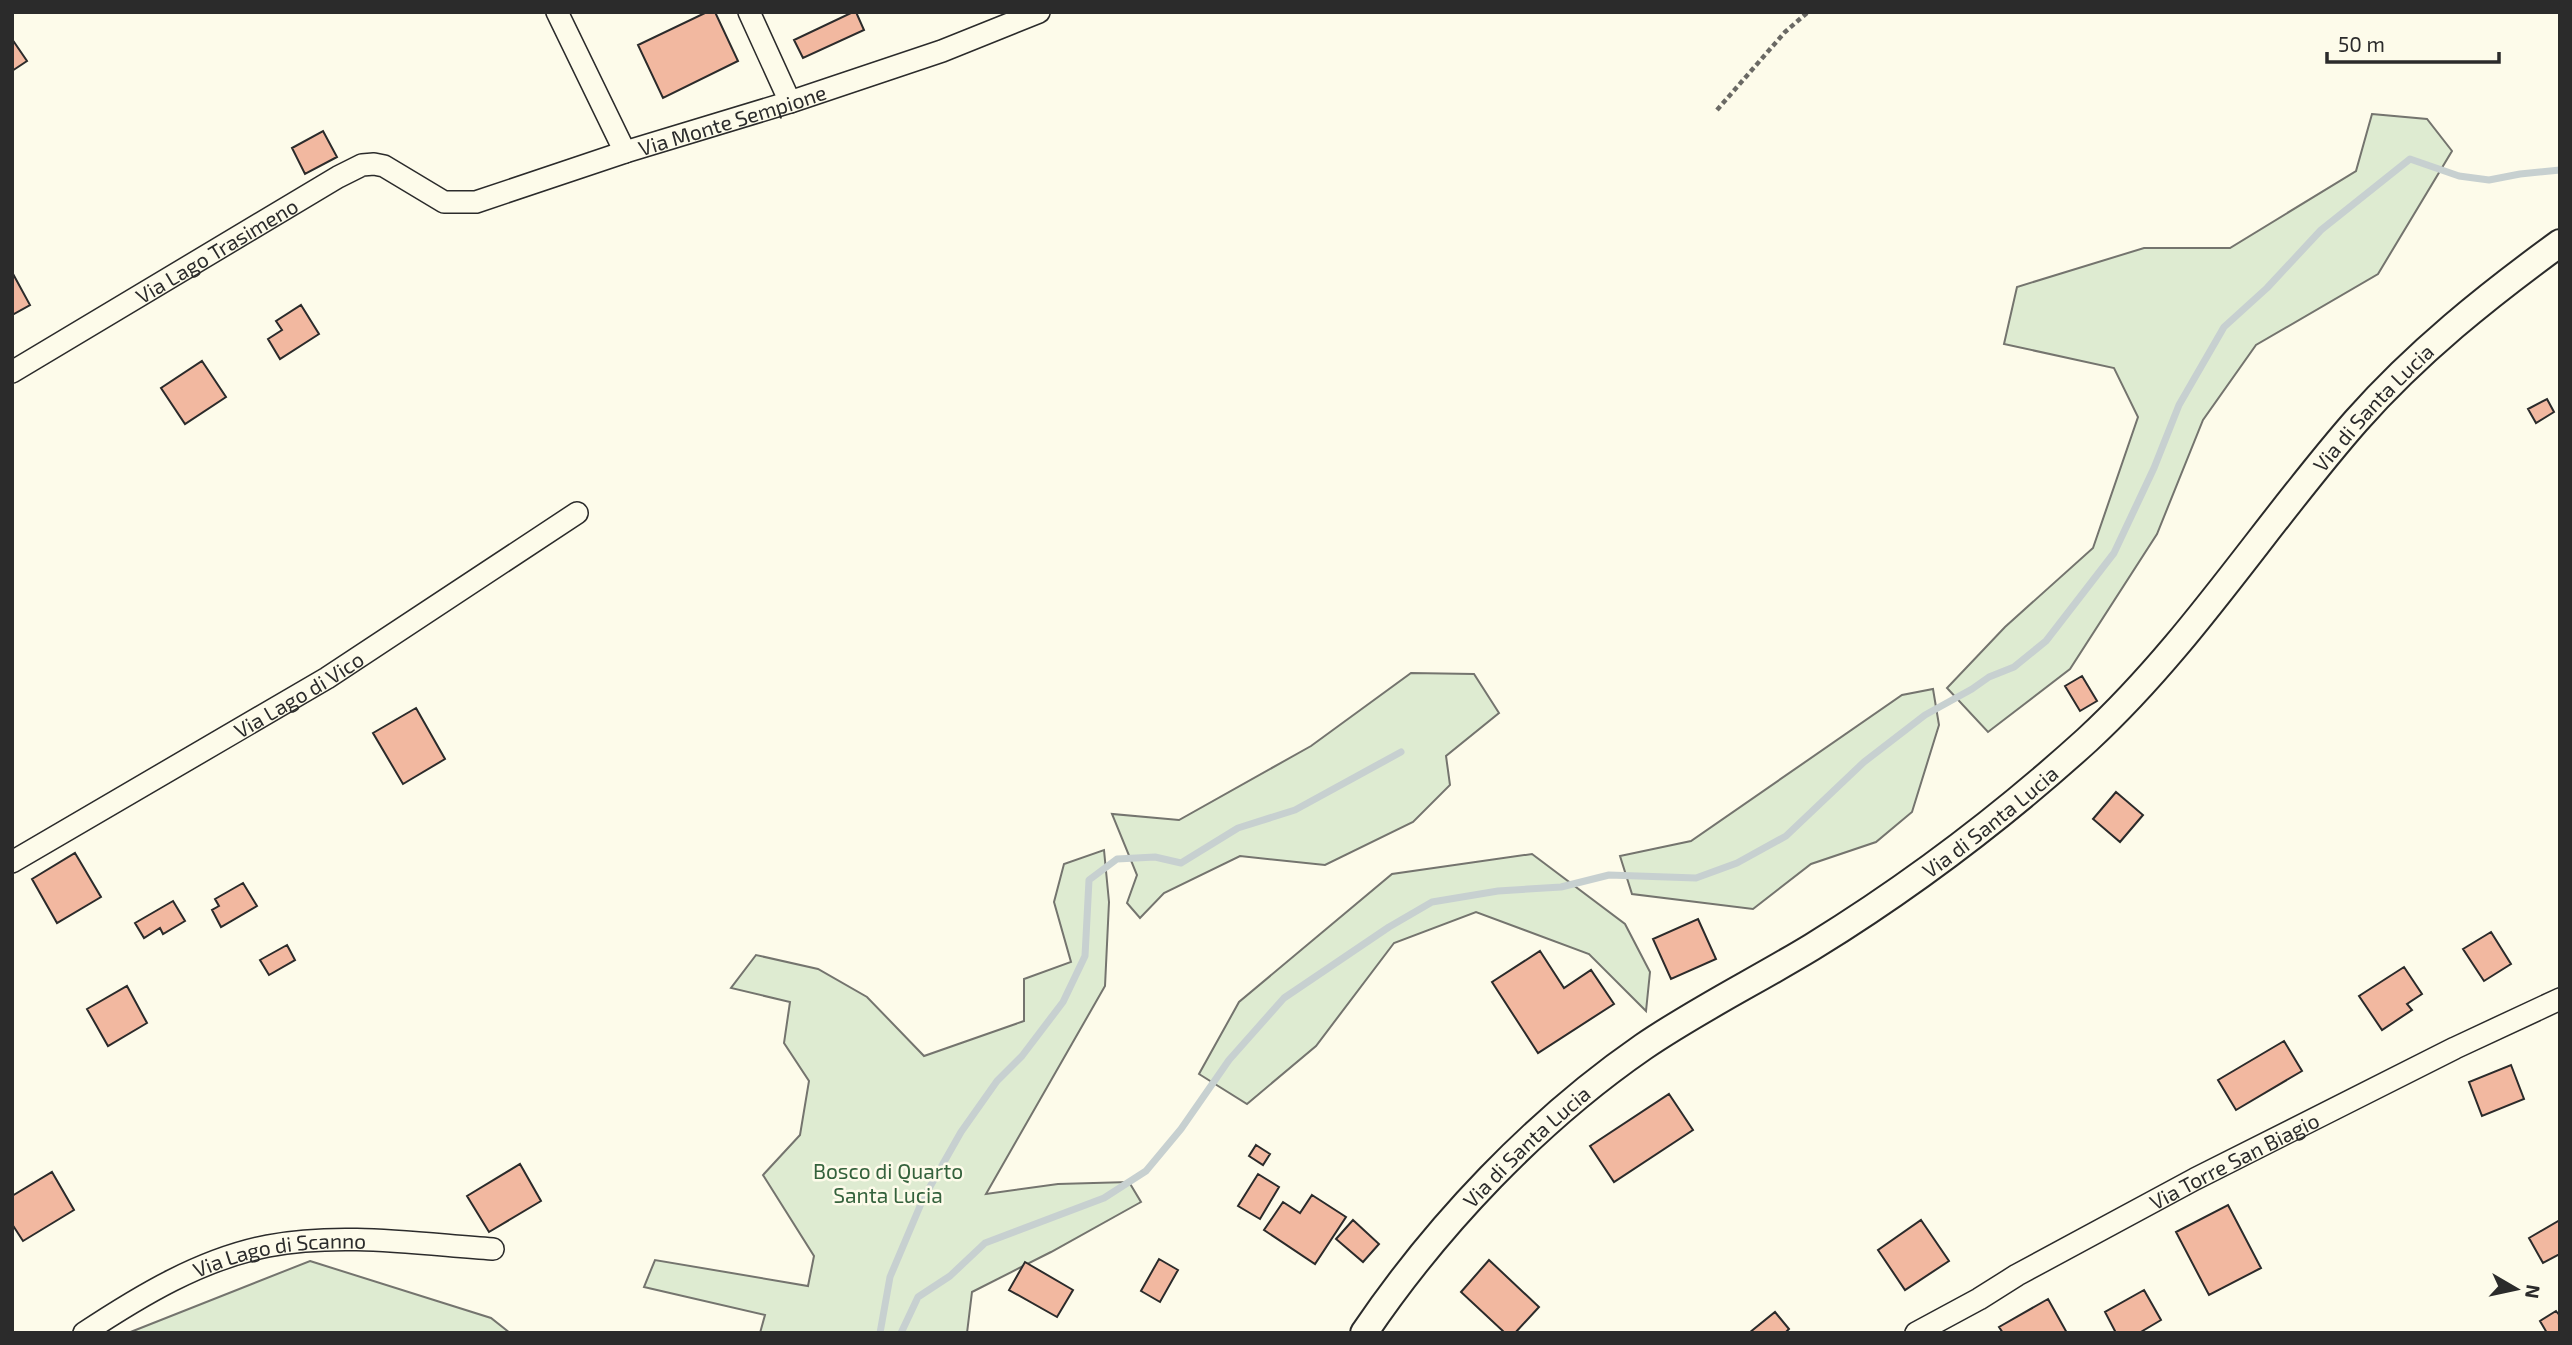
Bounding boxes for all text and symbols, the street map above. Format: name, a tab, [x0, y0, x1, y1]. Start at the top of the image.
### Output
scale bar	[2327, 21, 2498, 65]
text: 50 m	[2338, 31, 2385, 56]
street label: Via Monte Sempione	[635, 78, 829, 160]
street label: Via Lago Trasimeno	[131, 192, 302, 308]
street label: Via di Santa Lucia	[2307, 338, 2438, 476]
street label: Via Lago di Vico	[229, 645, 368, 742]
street label: Via di Santa Lucia	[1917, 760, 2062, 882]
street label: Via di Santa Lucia	[1457, 1080, 1594, 1212]
street label: Via Torre San Biagio	[2145, 1106, 2323, 1214]
park label: Bosco di Quarto Santa Lucia	[813, 1158, 963, 1207]
street label: Via Lago di Scanno	[189, 1227, 366, 1282]
north arrow	[2481, 1254, 2551, 1324]
text: N	[2521, 1283, 2546, 1300]

